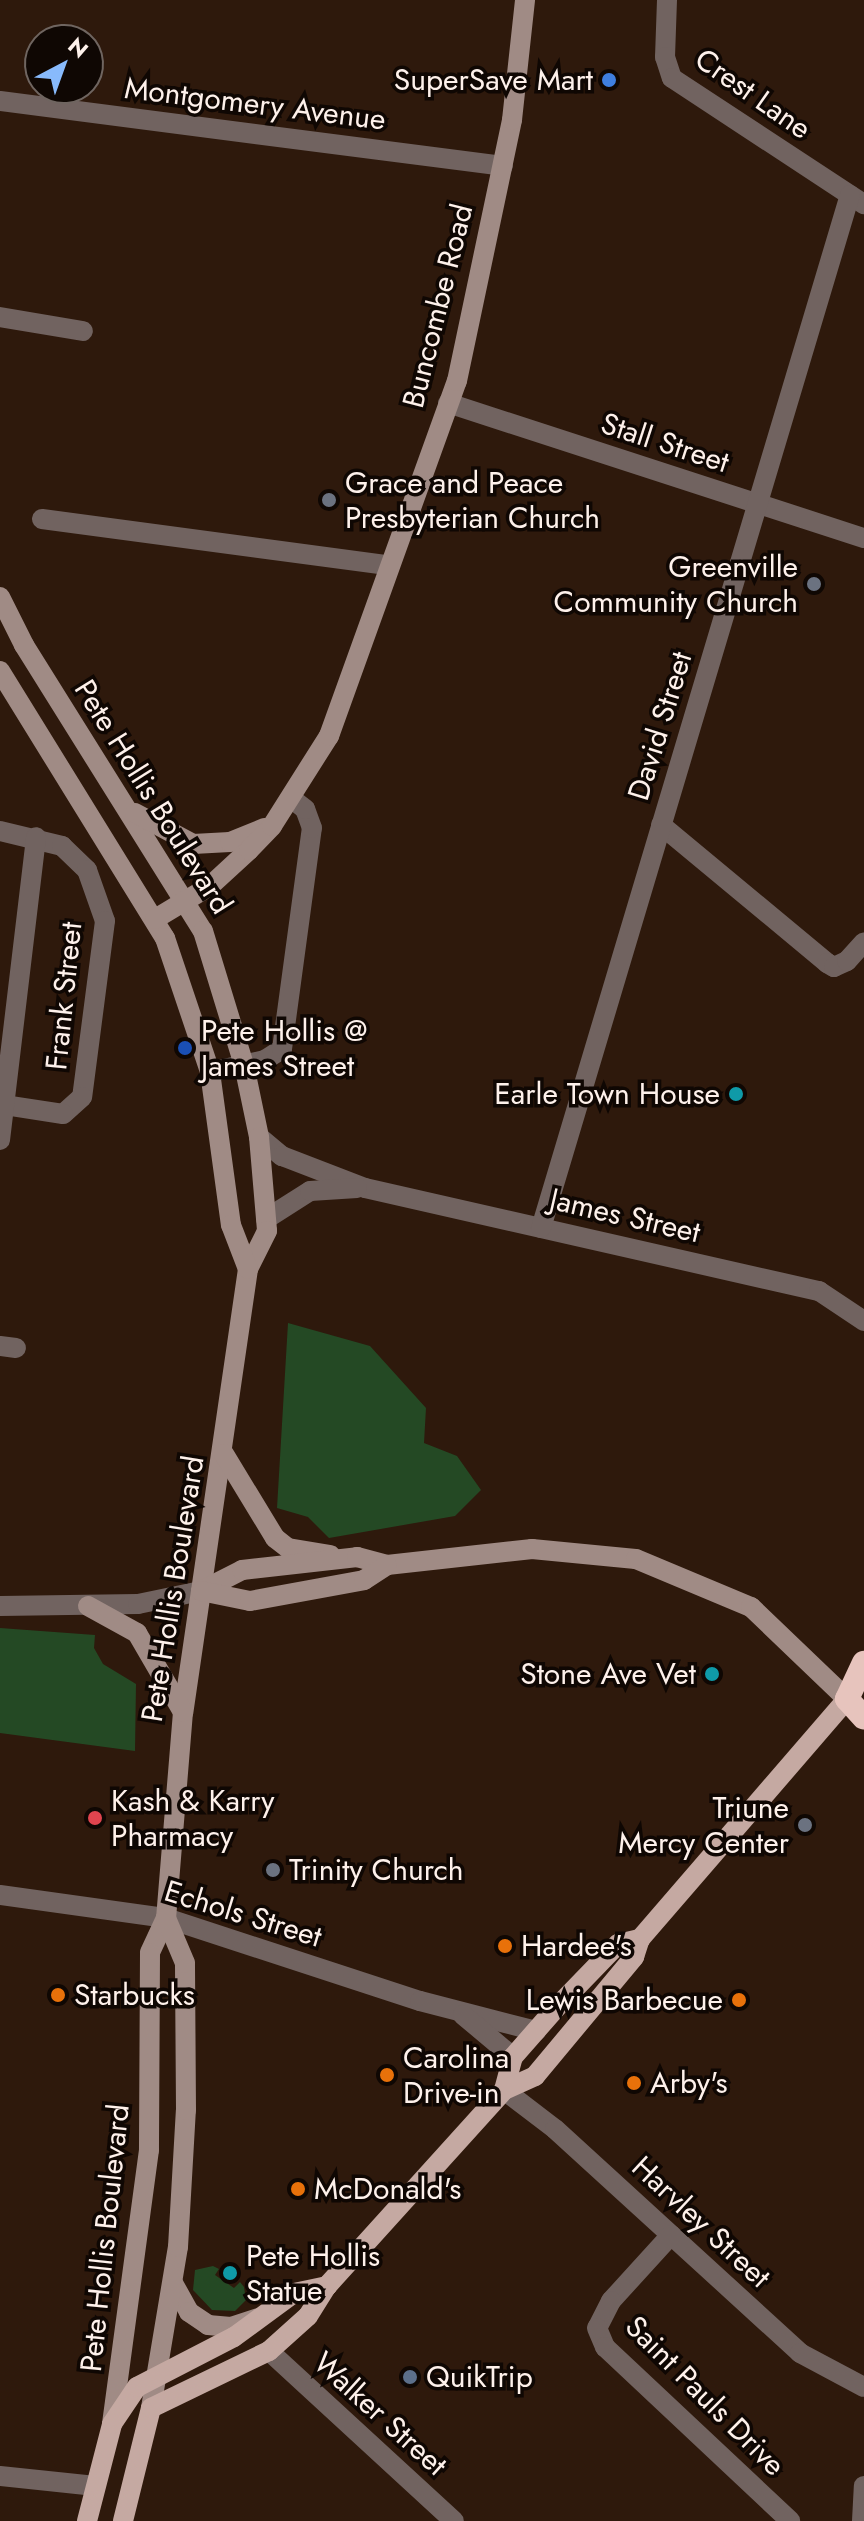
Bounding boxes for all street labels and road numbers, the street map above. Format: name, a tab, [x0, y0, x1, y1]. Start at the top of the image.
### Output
street label: Crest Lane	[688, 41, 818, 147]
street label: Montgomery Avenue	[122, 70, 388, 138]
street label: Buncombe Road	[395, 200, 481, 412]
street label: Stall Street	[596, 405, 734, 481]
street label: David Street	[620, 647, 700, 805]
street label: Pete Hollis Boulevard	[66, 673, 240, 921]
street label: Frank Street	[38, 920, 90, 1072]
street label: James Street	[546, 1181, 704, 1251]
street label: Pete Hollis Boulevard	[134, 1453, 212, 1725]
street label: Echols Street	[160, 1873, 326, 1955]
street label: Pete Hollis Boulevard	[73, 2102, 137, 2374]
street label: Harvley Street	[624, 2149, 778, 2295]
street label: Saint Pauls Drive	[618, 2309, 792, 2483]
street label: Walker Street	[306, 2345, 454, 2483]

